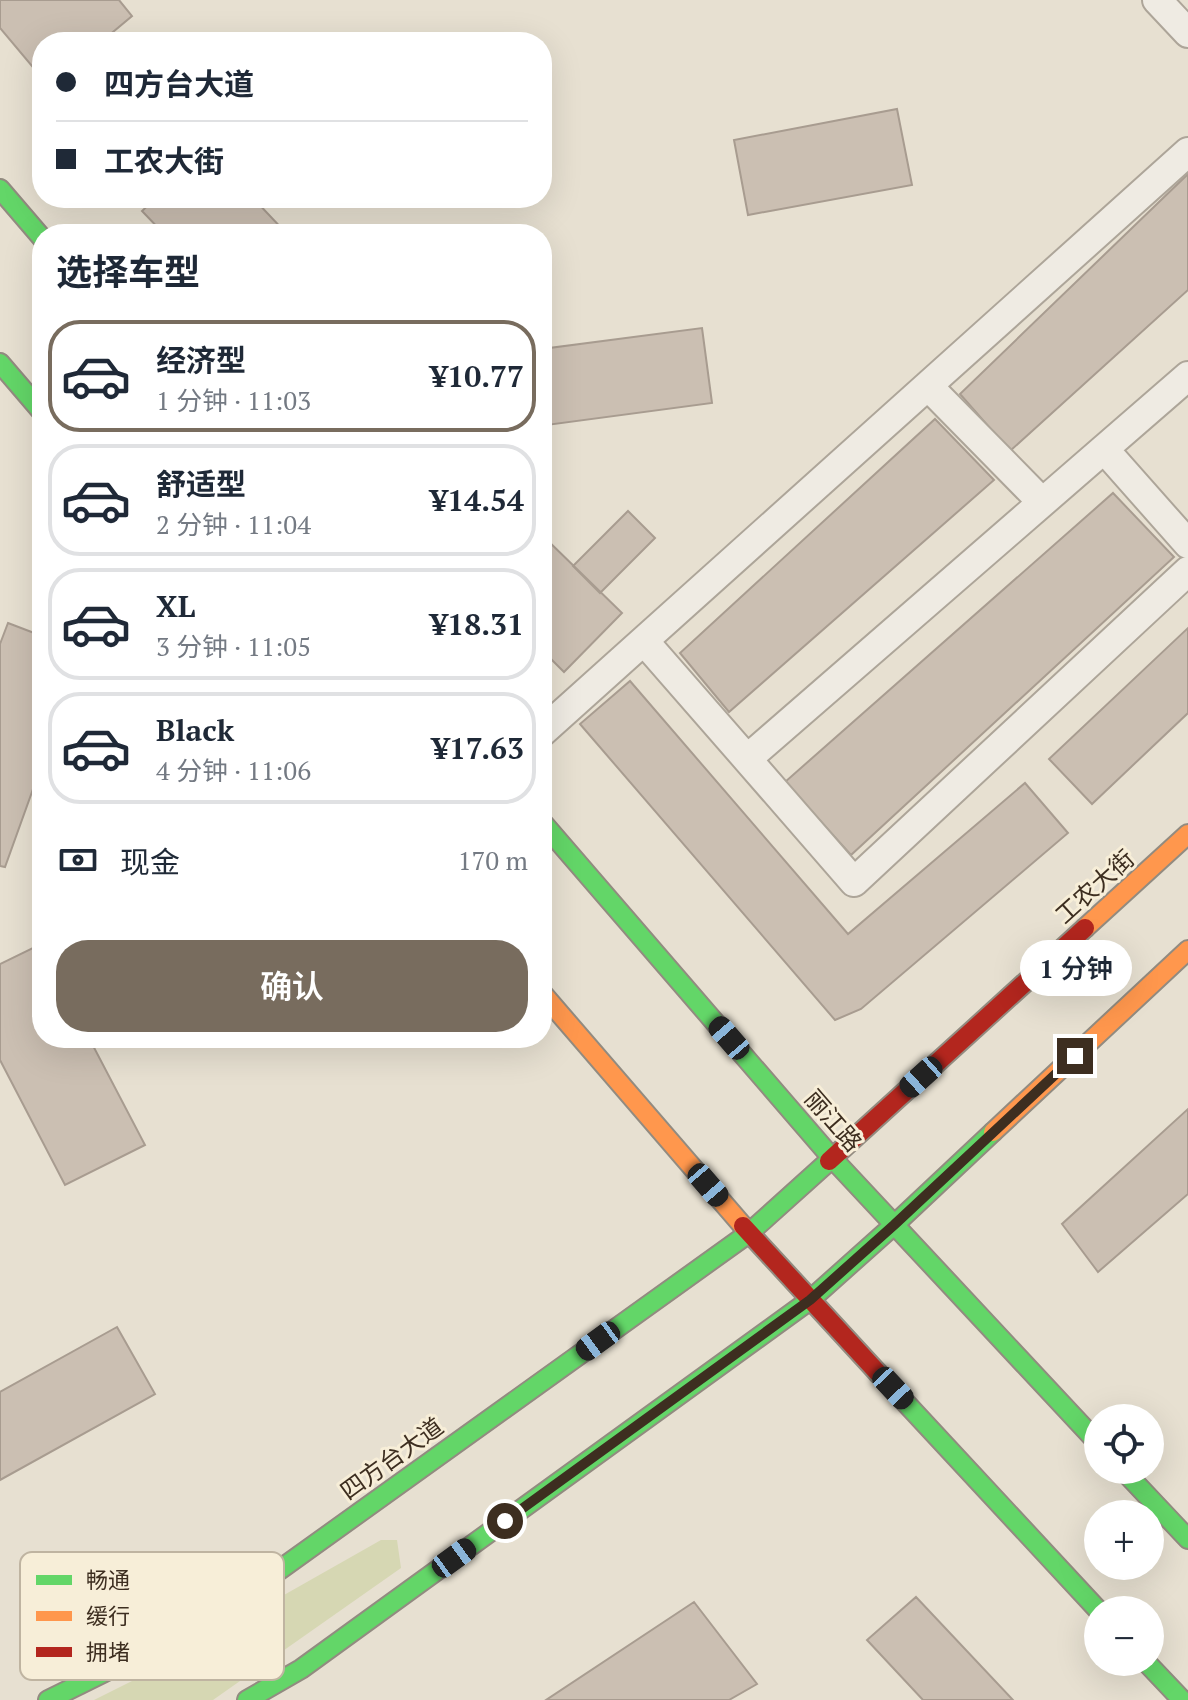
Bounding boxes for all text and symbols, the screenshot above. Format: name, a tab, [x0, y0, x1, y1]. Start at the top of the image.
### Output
text: 四方台大道	[104, 64, 254, 104]
text: 工农大街	[104, 141, 224, 181]
text: 选择车型	[56, 248, 200, 295]
icon: car	[60, 340, 132, 412]
text: 经济型	[156, 340, 246, 380]
text: ¥10.77	[430, 356, 524, 396]
text: 1 分钟 · 11:03	[156, 383, 311, 417]
icon: car	[60, 464, 132, 536]
text: 舒适型	[156, 464, 246, 504]
text: ¥14.54	[430, 480, 524, 520]
text: 2 分钟 · 11:04	[156, 507, 311, 541]
text: XL	[156, 586, 195, 626]
icon: car	[60, 588, 132, 660]
text: ¥18.31	[430, 604, 524, 644]
text: 3 分钟 · 11:05	[156, 629, 311, 663]
text: Black	[156, 710, 234, 750]
icon: car	[60, 712, 132, 784]
text: ¥17.63	[432, 728, 524, 768]
text: 4 分钟 · 11:06	[156, 753, 311, 787]
icon: cash	[56, 838, 100, 882]
text: 现金	[120, 842, 180, 882]
street label: 工农大街	[1048, 842, 1141, 930]
text: 170 m	[458, 843, 528, 877]
button: 确认	[56, 940, 528, 1032]
callout: 1 分钟	[1019, 940, 1131, 996]
text: 1 分钟	[1039, 951, 1113, 985]
car	[704, 1012, 754, 1064]
route end	[1057, 1038, 1093, 1074]
car	[895, 1052, 947, 1102]
street label: 丽江路	[798, 1083, 869, 1158]
car	[683, 1159, 733, 1211]
car	[572, 1317, 624, 1365]
car	[868, 1362, 918, 1414]
map controls	[1084, 1404, 1164, 1676]
button: locate	[1084, 1404, 1164, 1484]
street label: 四方台大道	[333, 1410, 449, 1506]
button: +	[1084, 1500, 1164, 1580]
route start	[487, 1503, 523, 1539]
car	[428, 1534, 480, 1582]
legend	[20, 1552, 284, 1680]
text: 畅通	[86, 1565, 130, 1594]
button: −	[1084, 1596, 1164, 1676]
text: 缓行	[86, 1601, 130, 1630]
text: 拥堵	[86, 1637, 130, 1666]

